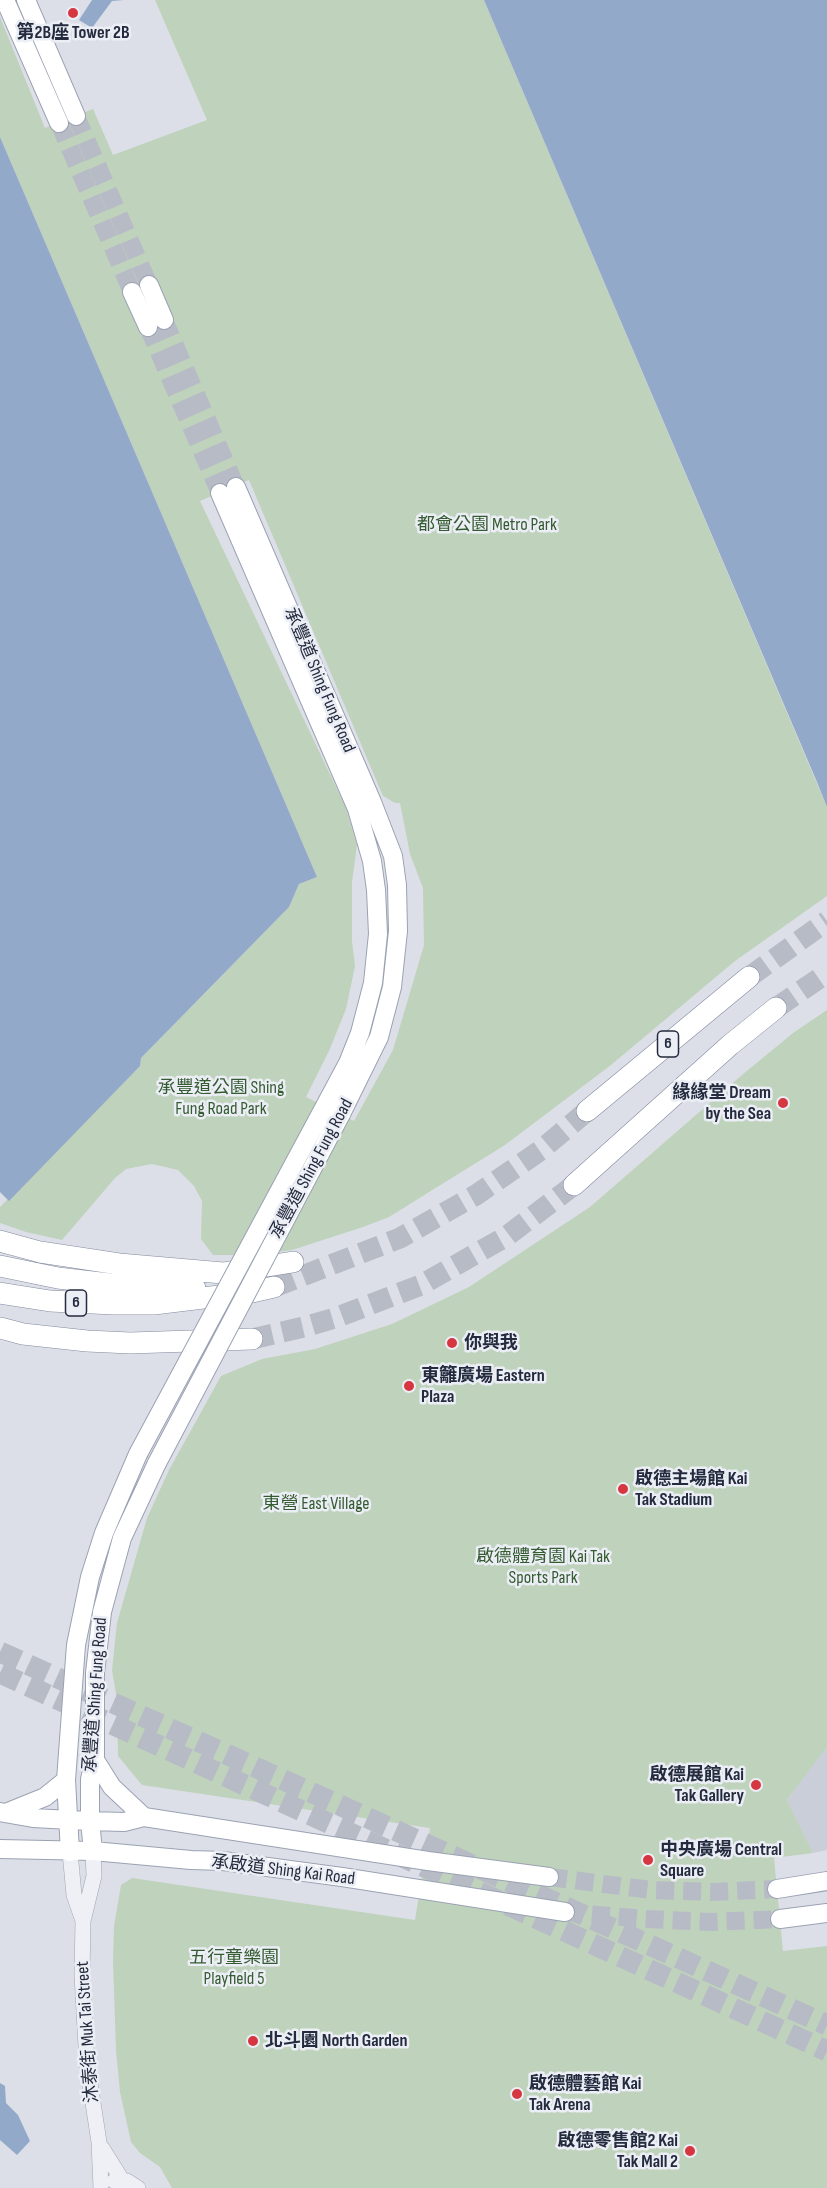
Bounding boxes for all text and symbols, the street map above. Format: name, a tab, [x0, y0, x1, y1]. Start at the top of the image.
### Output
marker: 第2B座 Tower 2B	[66, 6, 80, 20]
place label: 第2B座 Tower 2B	[16, 22, 130, 44]
park label: 都會公園 Metro Park	[417, 514, 557, 536]
street label: 承豐道 Shing Fung Road	[279, 604, 359, 756]
road number: 6	[658, 1031, 678, 1057]
park label: 承豐道公園 Shing Fung Road Park	[158, 1077, 284, 1120]
place label: 緣緣堂 Dream by the Sea	[673, 1082, 771, 1124]
street label: 承豐道 Shing Fung Road	[266, 1095, 358, 1243]
marker: 緣緣堂 Dream by the Sea	[776, 1096, 790, 1110]
road number: 6	[66, 1290, 86, 1316]
place label: 你與我	[464, 1332, 518, 1354]
marker: 你與我	[445, 1336, 459, 1350]
place label: 東籬廣場 Eastern Plaza	[421, 1365, 545, 1408]
marker: 東籬廣場 Eastern Plaza	[402, 1379, 416, 1393]
place label: 啟德主場館 Kai Tak Stadium	[635, 1468, 747, 1510]
marker: 啟德主場館 Kai Tak Stadium	[616, 1482, 630, 1496]
park label: 東營 East Village	[262, 1493, 370, 1515]
park label: 啟德體育園 Kai Tak Sports Park	[476, 1546, 610, 1588]
street label: 承豐道 Shing Fung Road	[80, 1617, 112, 1773]
place label: 啟德展館 Kai Tak Gallery	[650, 1764, 744, 1806]
marker: 啟德展館 Kai Tak Gallery	[749, 1778, 763, 1792]
place label: 中央廣場 Central Square	[660, 1839, 782, 1882]
street label: 承啟道 Shing Kai Road	[210, 1851, 356, 1891]
marker: 中央廣場 Central Square	[641, 1853, 655, 1867]
park label: 五行童樂園 Playfield 5	[189, 1947, 279, 1990]
street label: 沐泰街 Muk Tai Street	[72, 1960, 104, 2104]
place label: 北斗園 North Garden	[265, 2030, 408, 2052]
marker: 北斗園 North Garden	[246, 2034, 260, 2048]
place label: 啟德體藝館 Kai Tak Arena	[529, 2073, 641, 2116]
marker: 啟德體藝館 Kai Tak Arena	[510, 2087, 524, 2101]
place label: 啟德零售館2 Kai Tak Mall 2	[558, 2130, 678, 2172]
marker: 啟德零售館2 Kai Tak Mall 2	[683, 2144, 697, 2158]

